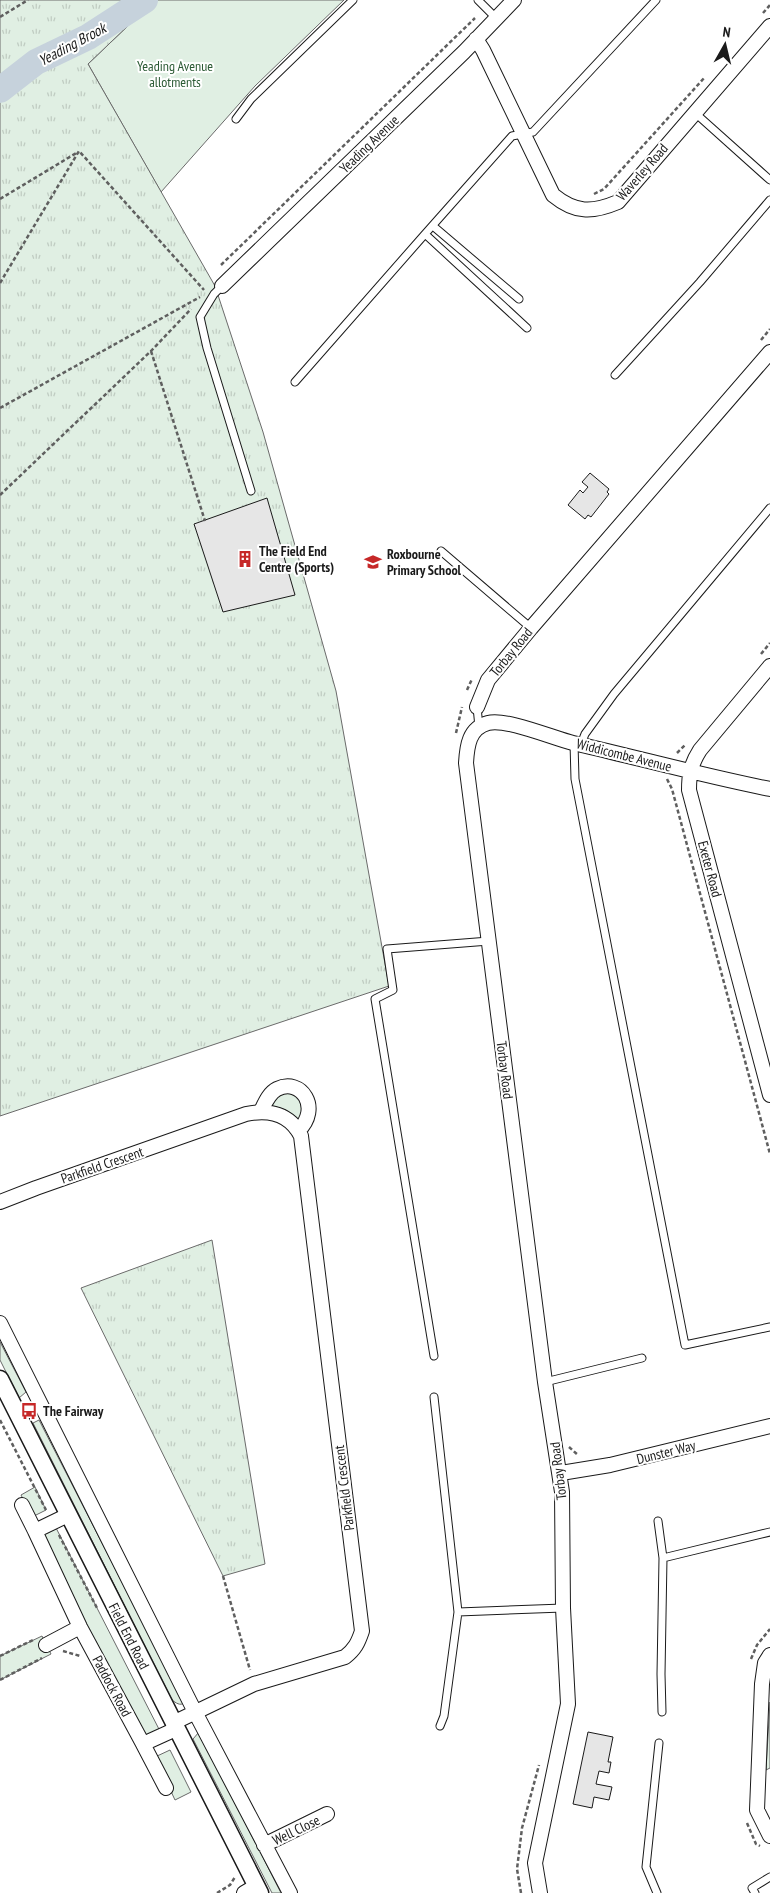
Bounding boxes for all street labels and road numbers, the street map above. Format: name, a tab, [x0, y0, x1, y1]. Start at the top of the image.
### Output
street label: Yeading Avenue	[335, 111, 403, 177]
street label: Waverley Road	[612, 140, 672, 204]
street label: Torbay Road	[486, 624, 536, 680]
street label: Widdicombe Avenue	[575, 734, 674, 776]
street label: Exeter Road	[694, 839, 726, 899]
street label: Torbay Road	[493, 1040, 517, 1100]
street label: Parkfield Crescent	[58, 1142, 146, 1188]
street label: Dunster Way	[635, 1436, 698, 1468]
street label: Torbay Road	[546, 1441, 570, 1501]
street label: Parkfield Crescent	[330, 1444, 358, 1532]
street label: Field End Road	[105, 1600, 153, 1672]
street label: Paddock Road	[88, 1652, 136, 1720]
street label: Well Close	[269, 1811, 323, 1849]

